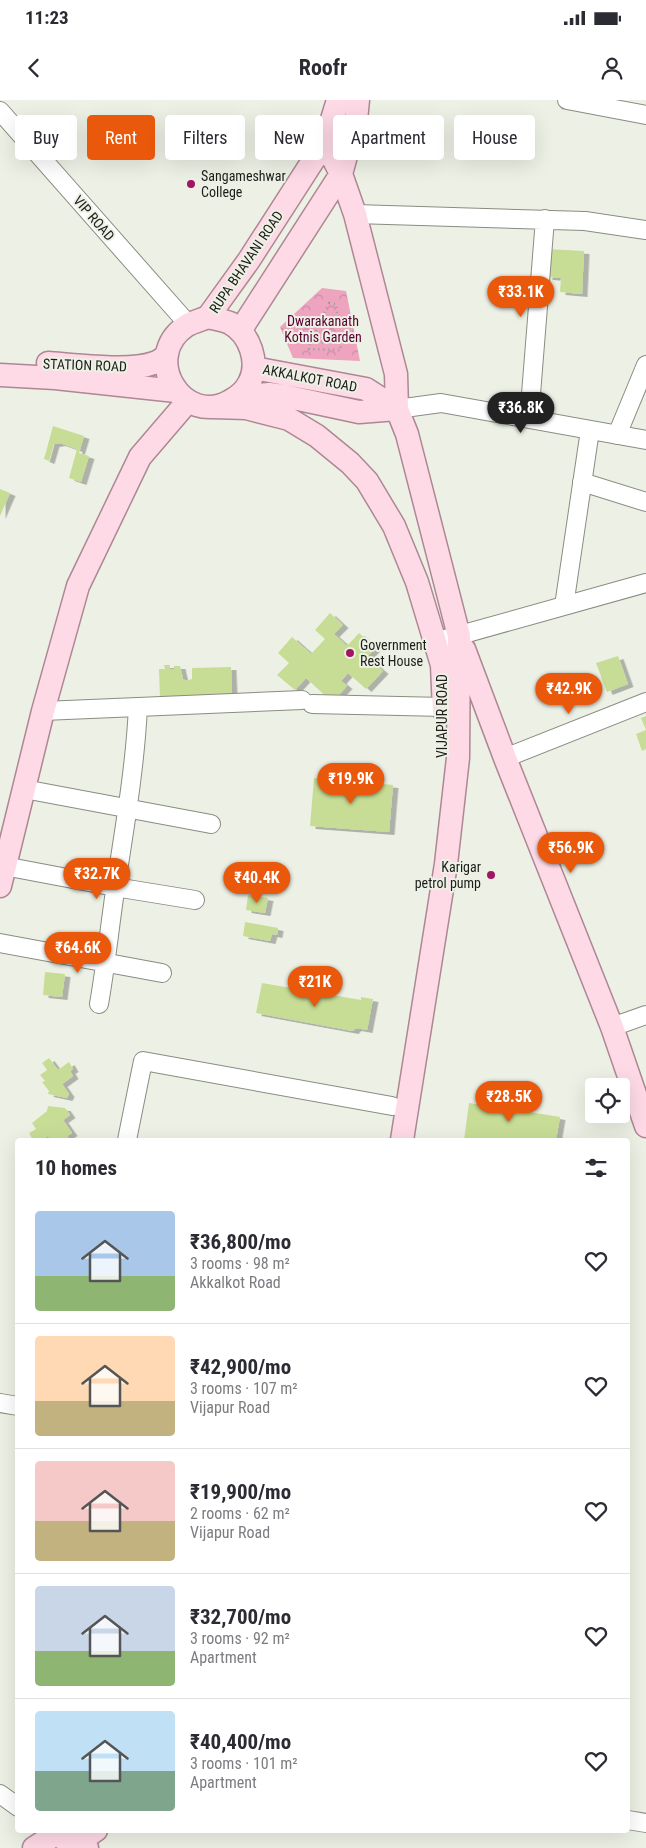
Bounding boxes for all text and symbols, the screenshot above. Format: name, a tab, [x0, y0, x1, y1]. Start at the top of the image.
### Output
text: 11:23	[25, 6, 69, 29]
icon: back	[20, 54, 48, 82]
icon: person	[598, 54, 626, 82]
text: Roofr	[299, 55, 347, 80]
chip: Buy	[15, 115, 77, 160]
chip: Rent	[87, 115, 155, 160]
chip: Filters	[165, 115, 245, 160]
chip: New	[255, 115, 323, 160]
chip: Apartment	[333, 115, 444, 160]
chip: House	[454, 115, 535, 160]
place label: Sangameshwar College	[201, 168, 286, 200]
marker: Sangameshwar College	[185, 178, 197, 190]
street label: VIP ROAD	[70, 192, 118, 244]
street label: RUPA BHAVANI ROAD	[206, 208, 286, 316]
pin: ₹33.1K	[480, 276, 562, 318]
text: ₹33.1K	[498, 282, 544, 301]
park label: Dwarakanath Kotnis Garden	[284, 313, 362, 345]
street label: STATION ROAD	[43, 356, 127, 374]
street label: AKKALKOT ROAD	[261, 361, 359, 395]
pin: ₹36.8K	[480, 392, 562, 434]
text: ₹36.8K	[498, 398, 544, 417]
place label: Government Rest House	[360, 637, 427, 669]
marker: Government Rest House	[344, 647, 356, 659]
pin: ₹42.9K	[528, 672, 610, 715]
street label: VIJAPUR ROAD	[434, 674, 450, 758]
text: ₹42.9K	[546, 679, 592, 698]
pin: ₹19.9K	[310, 762, 392, 805]
text: ₹19.9K	[328, 769, 374, 788]
pin: ₹56.9K	[530, 832, 612, 874]
text: ₹56.9K	[548, 838, 594, 857]
pin: ₹32.7K	[56, 858, 138, 900]
place label: Karigar petrol pump	[415, 859, 481, 891]
pin: ₹40.4K	[216, 862, 298, 904]
text: ₹32.7K	[74, 864, 120, 883]
text: ₹40.4K	[234, 868, 280, 887]
marker: Karigar petrol pump	[485, 869, 497, 881]
pin: ₹64.6K	[37, 932, 119, 974]
text: ₹64.6K	[55, 938, 101, 957]
pin: ₹21K	[285, 966, 345, 1008]
text: ₹21K	[299, 972, 331, 991]
map controls	[585, 1078, 630, 1123]
button: locate	[585, 1078, 630, 1123]
pin: ₹28.5K	[468, 1080, 550, 1123]
text: ₹28.5K	[486, 1087, 532, 1106]
icon: filters	[582, 1154, 610, 1182]
text: 10 homes	[35, 1156, 117, 1180]
text: ₹36,800/mo	[190, 1230, 291, 1254]
icon: home	[75, 1231, 135, 1291]
icon: heart	[582, 1247, 610, 1275]
text: 3 rooms · 98 m²	[190, 1254, 290, 1273]
text: Akkalkot Road	[190, 1273, 281, 1292]
text: ₹42,900/mo	[190, 1355, 291, 1379]
icon: home	[75, 1356, 135, 1416]
icon: heart	[582, 1372, 610, 1400]
text: 3 rooms · 107 m²	[190, 1379, 298, 1398]
text: Vijapur Road	[190, 1398, 270, 1417]
text: ₹19,900/mo	[190, 1480, 291, 1504]
icon: home	[75, 1481, 135, 1541]
icon: heart	[582, 1497, 610, 1525]
text: 2 rooms · 62 m²	[190, 1504, 290, 1523]
text: Vijapur Road	[190, 1523, 270, 1542]
text: ₹32,700/mo	[190, 1605, 291, 1629]
icon: home	[75, 1606, 135, 1666]
icon: heart	[582, 1622, 610, 1650]
text: 3 rooms · 92 m²	[190, 1629, 290, 1648]
text: Apartment	[190, 1648, 257, 1667]
text: ₹40,400/mo	[190, 1730, 291, 1754]
icon: home	[75, 1731, 135, 1791]
icon: heart	[582, 1747, 610, 1775]
text: 3 rooms · 101 m²	[190, 1754, 298, 1773]
text: Apartment	[190, 1773, 257, 1792]

